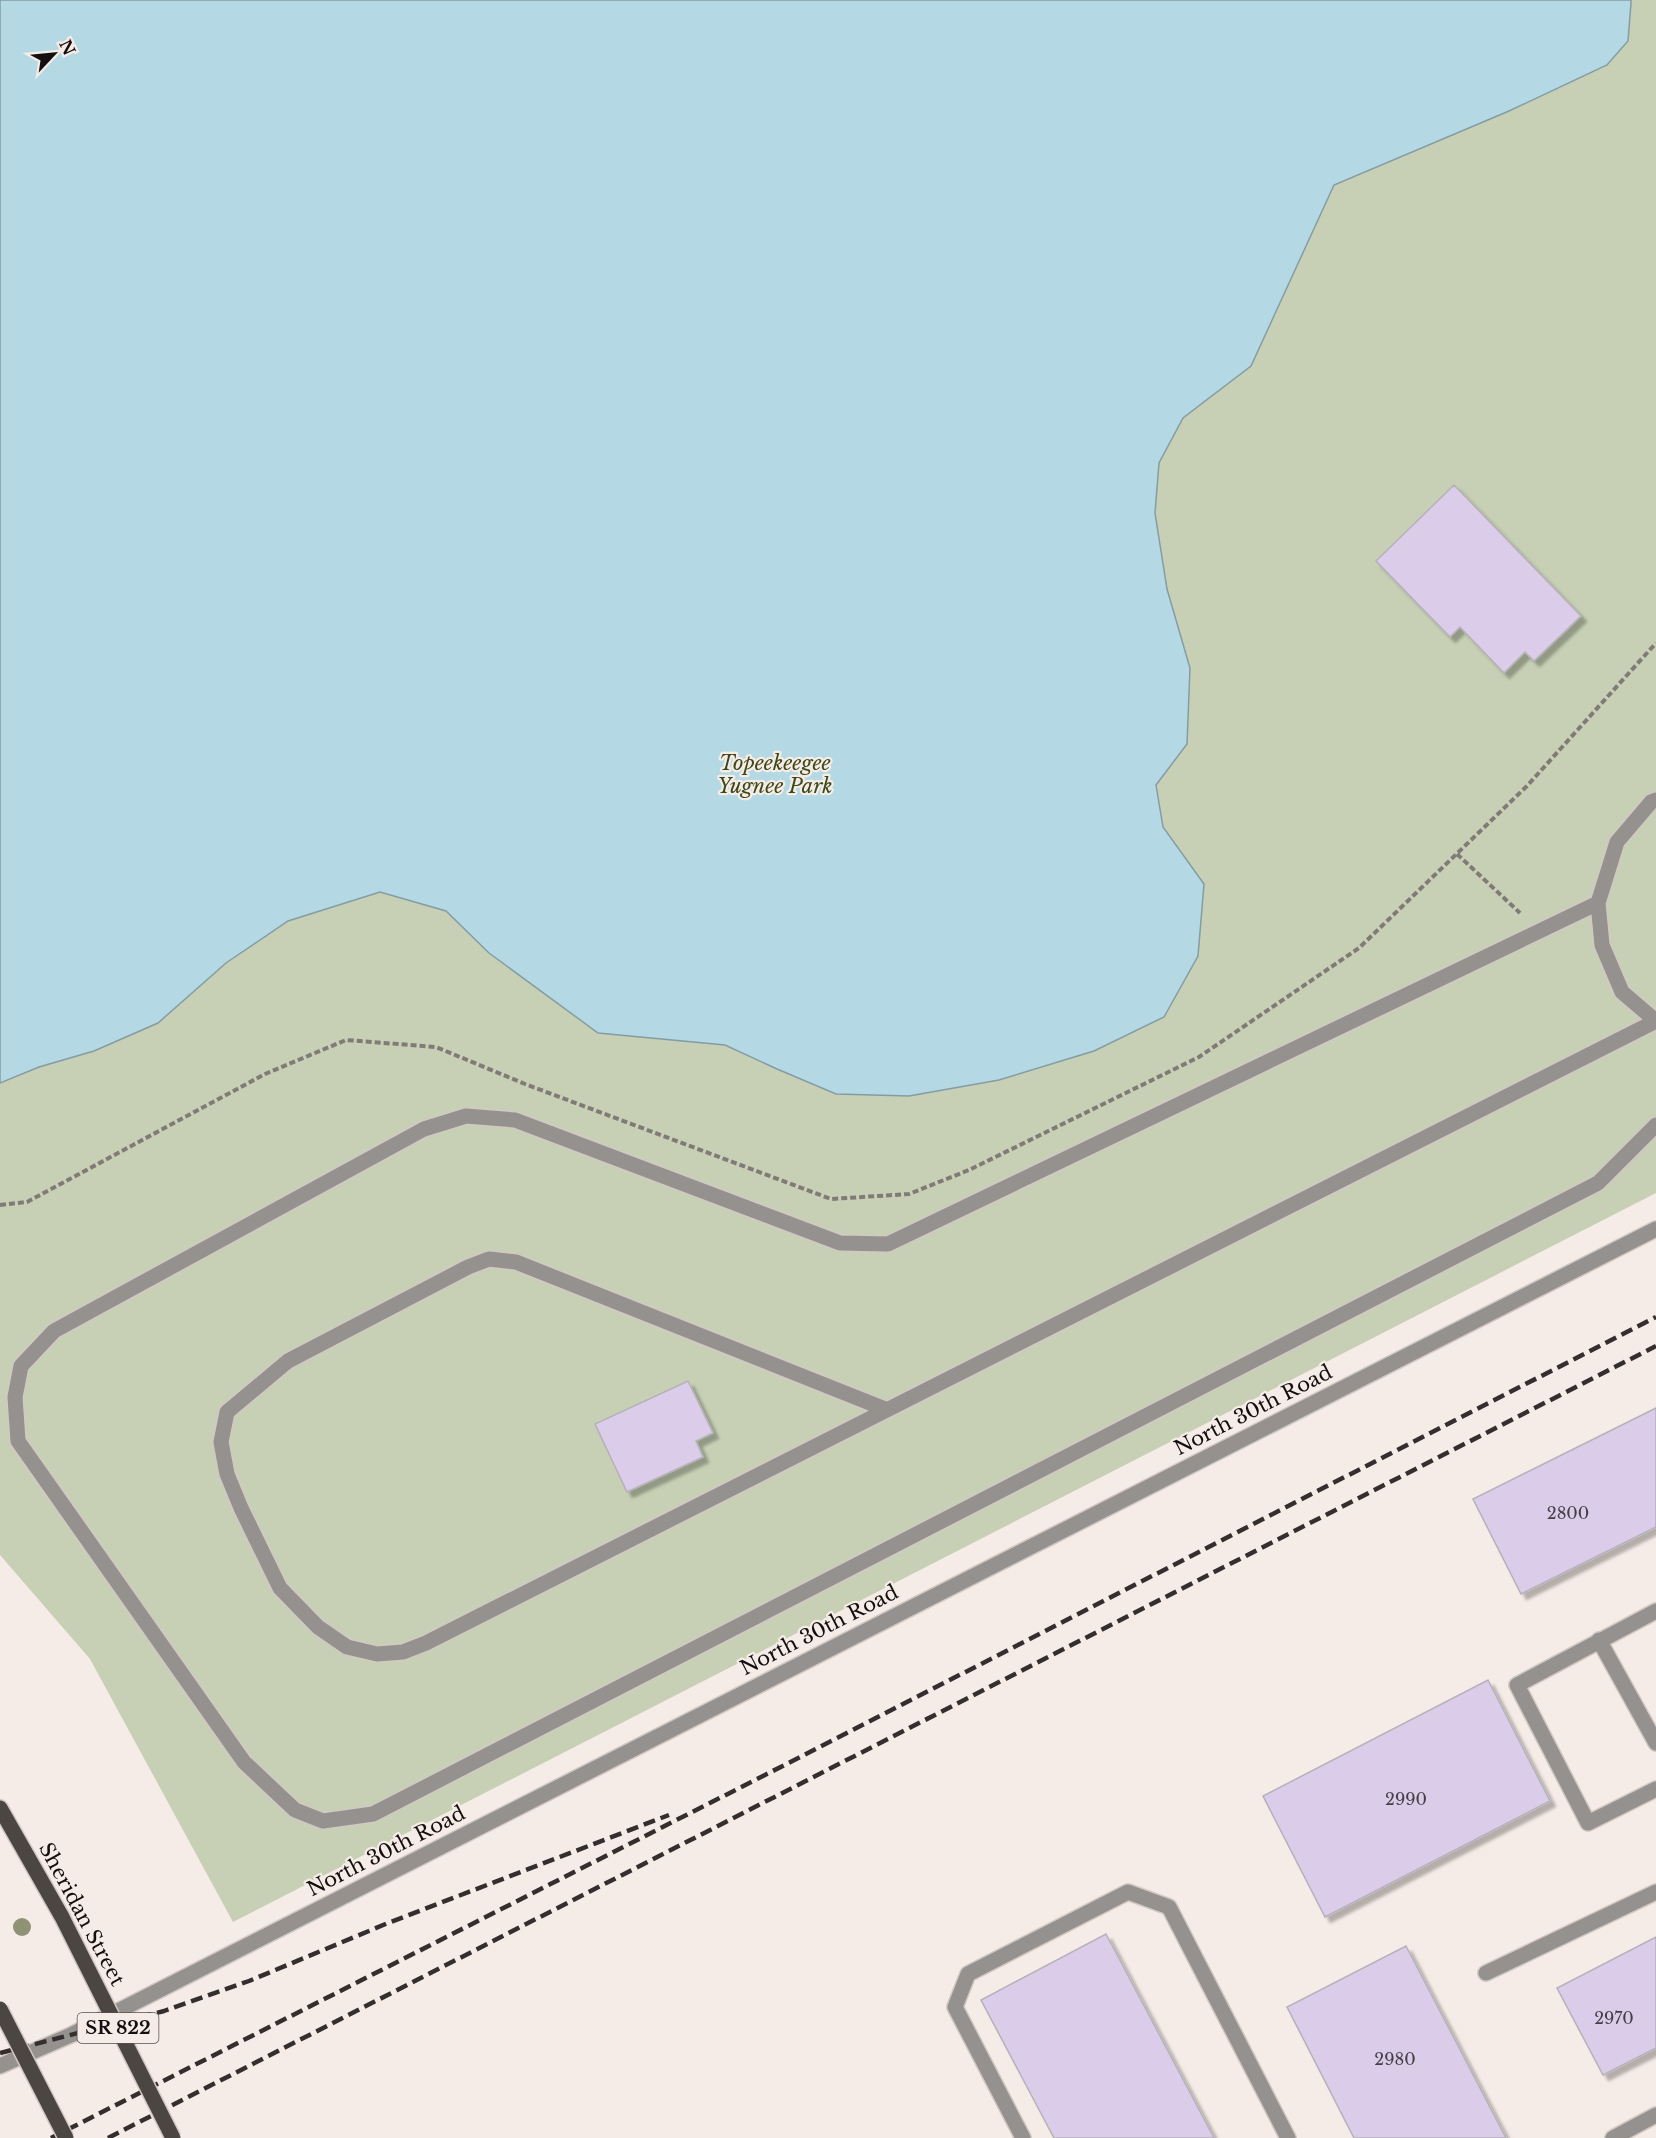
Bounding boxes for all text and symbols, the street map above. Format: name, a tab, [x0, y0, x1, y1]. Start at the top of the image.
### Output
north arrow	[24, 24, 84, 84]
text: N	[55, 36, 80, 59]
park label: Topeekeegee Yugnee Park	[717, 751, 833, 798]
street label: North 30th Road	[1170, 1360, 1336, 1460]
house number: 2800	[1547, 1503, 1589, 1523]
street label: North 30th Road	[736, 1580, 902, 1680]
house number: 2990	[1385, 1789, 1427, 1809]
street label: North 30th Road	[303, 1801, 469, 1901]
street label: Sheridan Street	[34, 1838, 130, 1990]
house number: 2970	[1594, 2008, 1634, 2028]
road number: SR 822	[78, 2013, 158, 2043]
house number: 2980	[1374, 2049, 1416, 2069]

